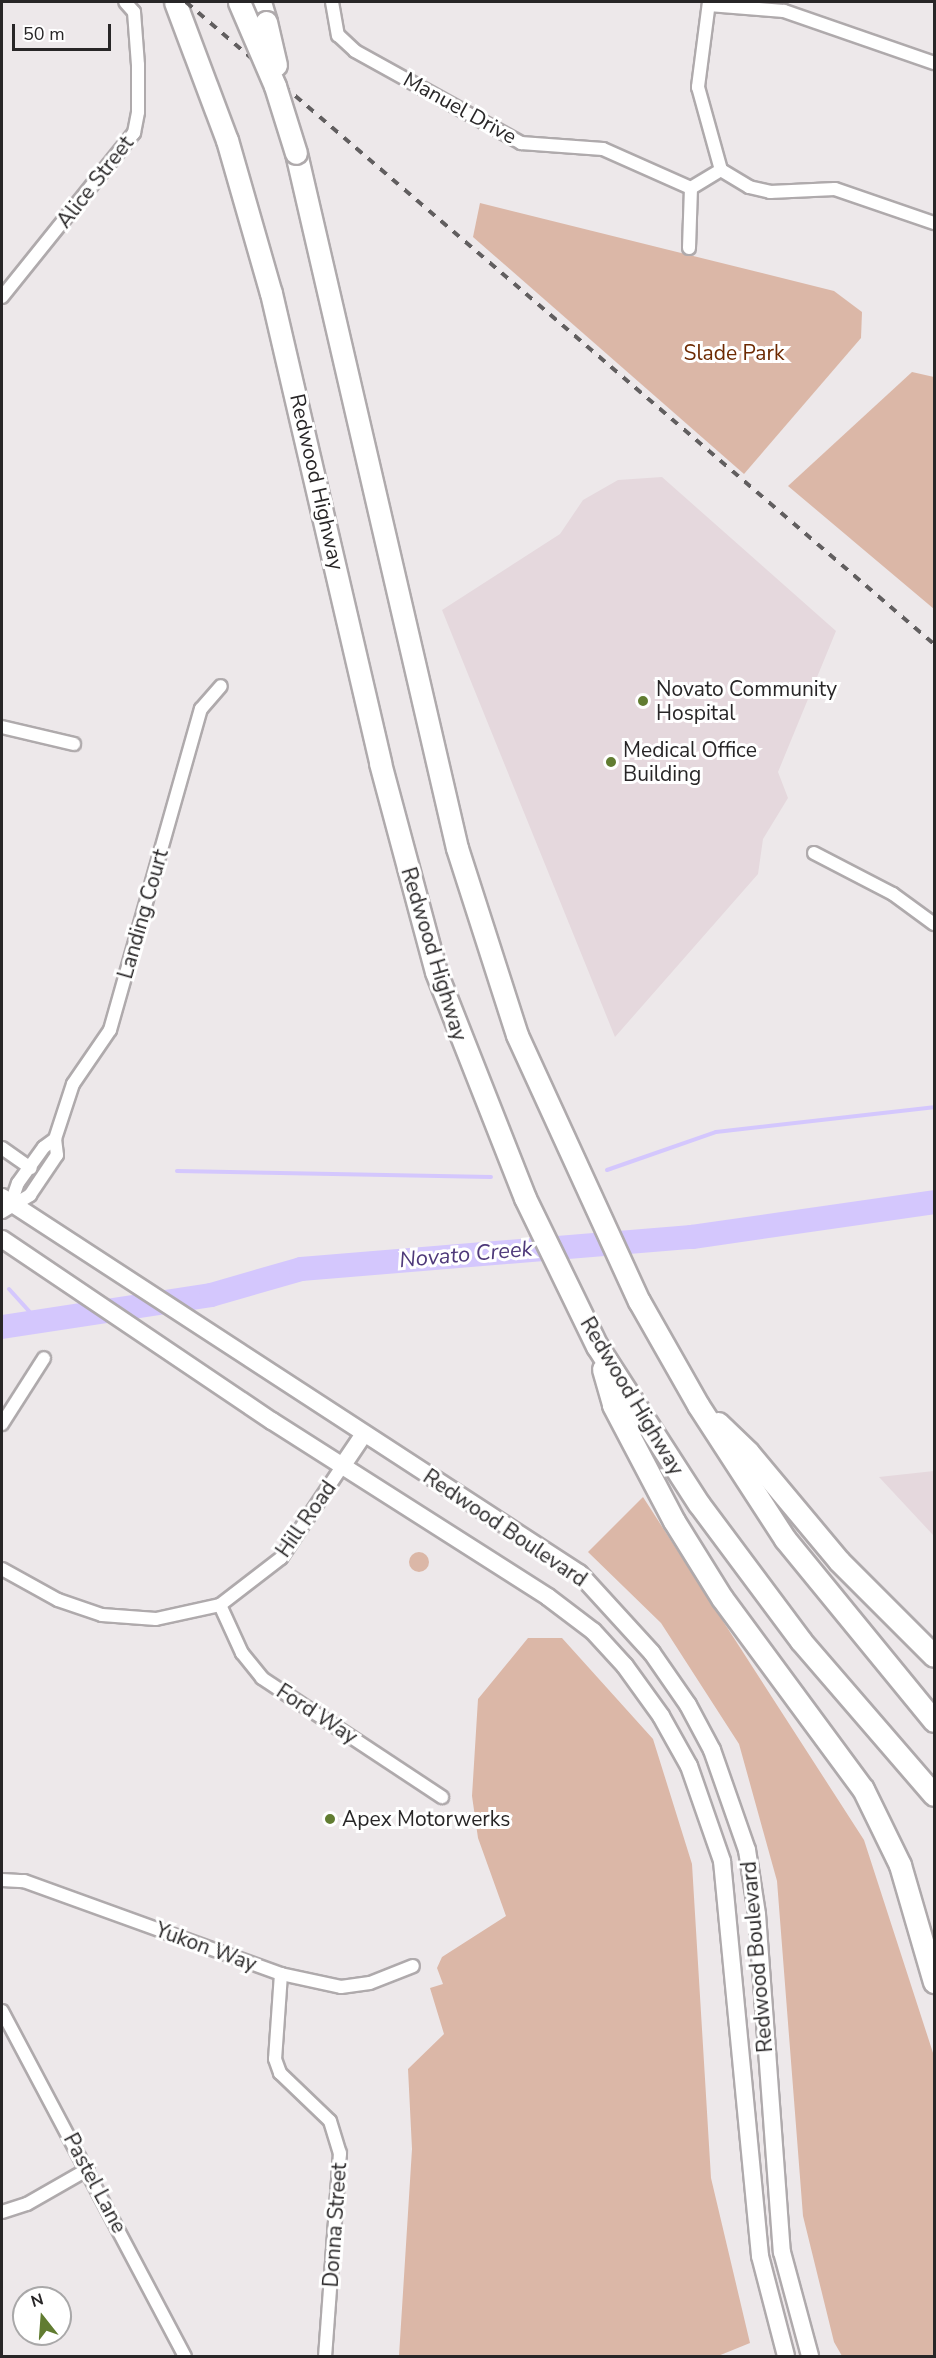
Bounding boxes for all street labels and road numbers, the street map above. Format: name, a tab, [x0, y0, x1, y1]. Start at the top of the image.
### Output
street label: Manuel Drive	[399, 67, 521, 149]
street label: Alice Street	[51, 131, 139, 233]
street label: Redwood Highway	[284, 391, 350, 573]
street label: Landing Court	[112, 846, 174, 982]
street label: Redwood Highway	[396, 864, 472, 1044]
street label: Redwood Highway	[575, 1312, 689, 1480]
street label: Redwood Boulevard	[418, 1464, 592, 1592]
street label: Hill Road	[271, 1476, 341, 1562]
street label: Ford Way	[272, 1679, 362, 1749]
street label: Redwood Boulevard	[736, 1860, 778, 2054]
street label: Yukon Way	[152, 1917, 260, 1977]
street label: Pastel Lane	[58, 2129, 132, 2237]
street label: Donna Street	[318, 2162, 352, 2288]

